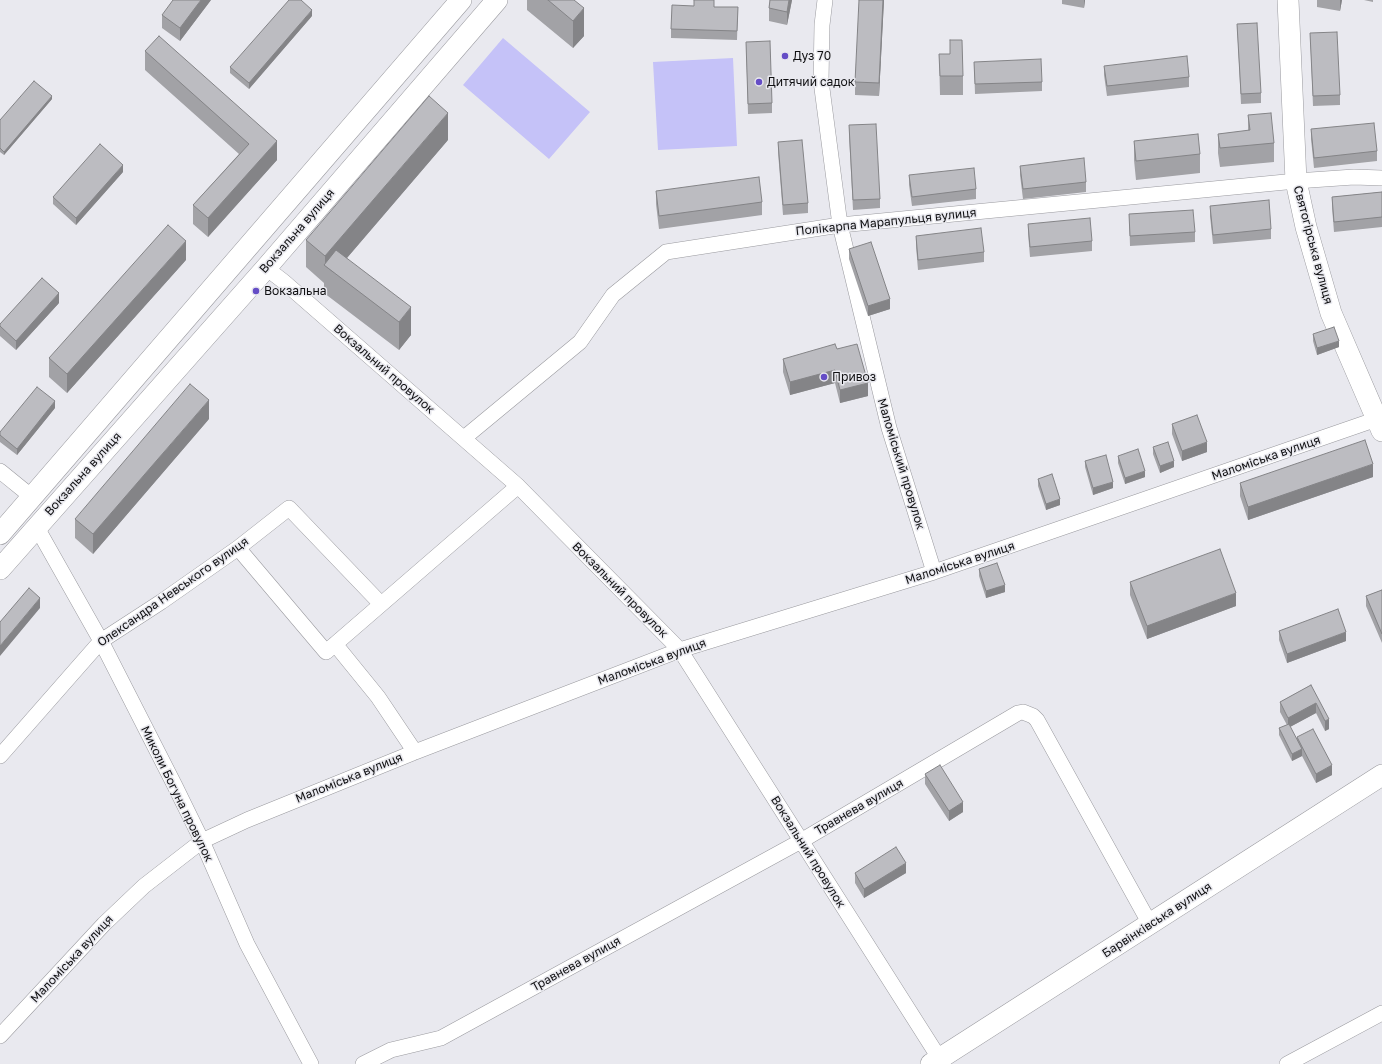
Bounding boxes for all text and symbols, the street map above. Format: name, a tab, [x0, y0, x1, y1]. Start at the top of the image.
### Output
place label: Дуз 70	[793, 49, 831, 63]
marker: Дуз 70	[780, 51, 790, 61]
place label: Дитячий садок	[767, 75, 855, 89]
marker: Дитячий садок	[754, 77, 764, 87]
street label: Святогірська вулиця	[1290, 184, 1336, 306]
street label: Вокзальна вулиця	[256, 186, 338, 276]
street label: Полікарпа Марапульця вулиця	[795, 205, 977, 239]
place label: Вокзальна	[264, 284, 327, 298]
marker: Вокзальна	[251, 286, 261, 296]
street label: Вокзальний провулок	[330, 321, 438, 417]
place label: Привоз	[832, 370, 876, 384]
marker: Привоз	[819, 372, 829, 382]
street label: Маломіський провулок	[874, 397, 928, 531]
street label: Вокзальна вулиця	[42, 429, 124, 519]
street label: Маломіська вулиця	[1210, 433, 1322, 483]
street label: Олександра Невського вулиця	[95, 534, 251, 650]
street label: Маломіська вулиця	[903, 538, 1017, 588]
street label: Вокзальний провулок	[569, 539, 671, 641]
street label: Маломіська вулиця	[596, 636, 708, 688]
street label: Миколи Богуна провулок	[138, 724, 216, 864]
street label: Маломіська вулиця	[293, 750, 405, 806]
street label: Травнева вулиця	[812, 776, 906, 838]
street label: Вокзальний провулок	[768, 793, 848, 911]
street label: Барвінківська вулиця	[1100, 879, 1214, 961]
street label: Маломіська вулиця	[28, 912, 116, 1006]
street label: Травнева вулиця	[529, 933, 623, 995]

